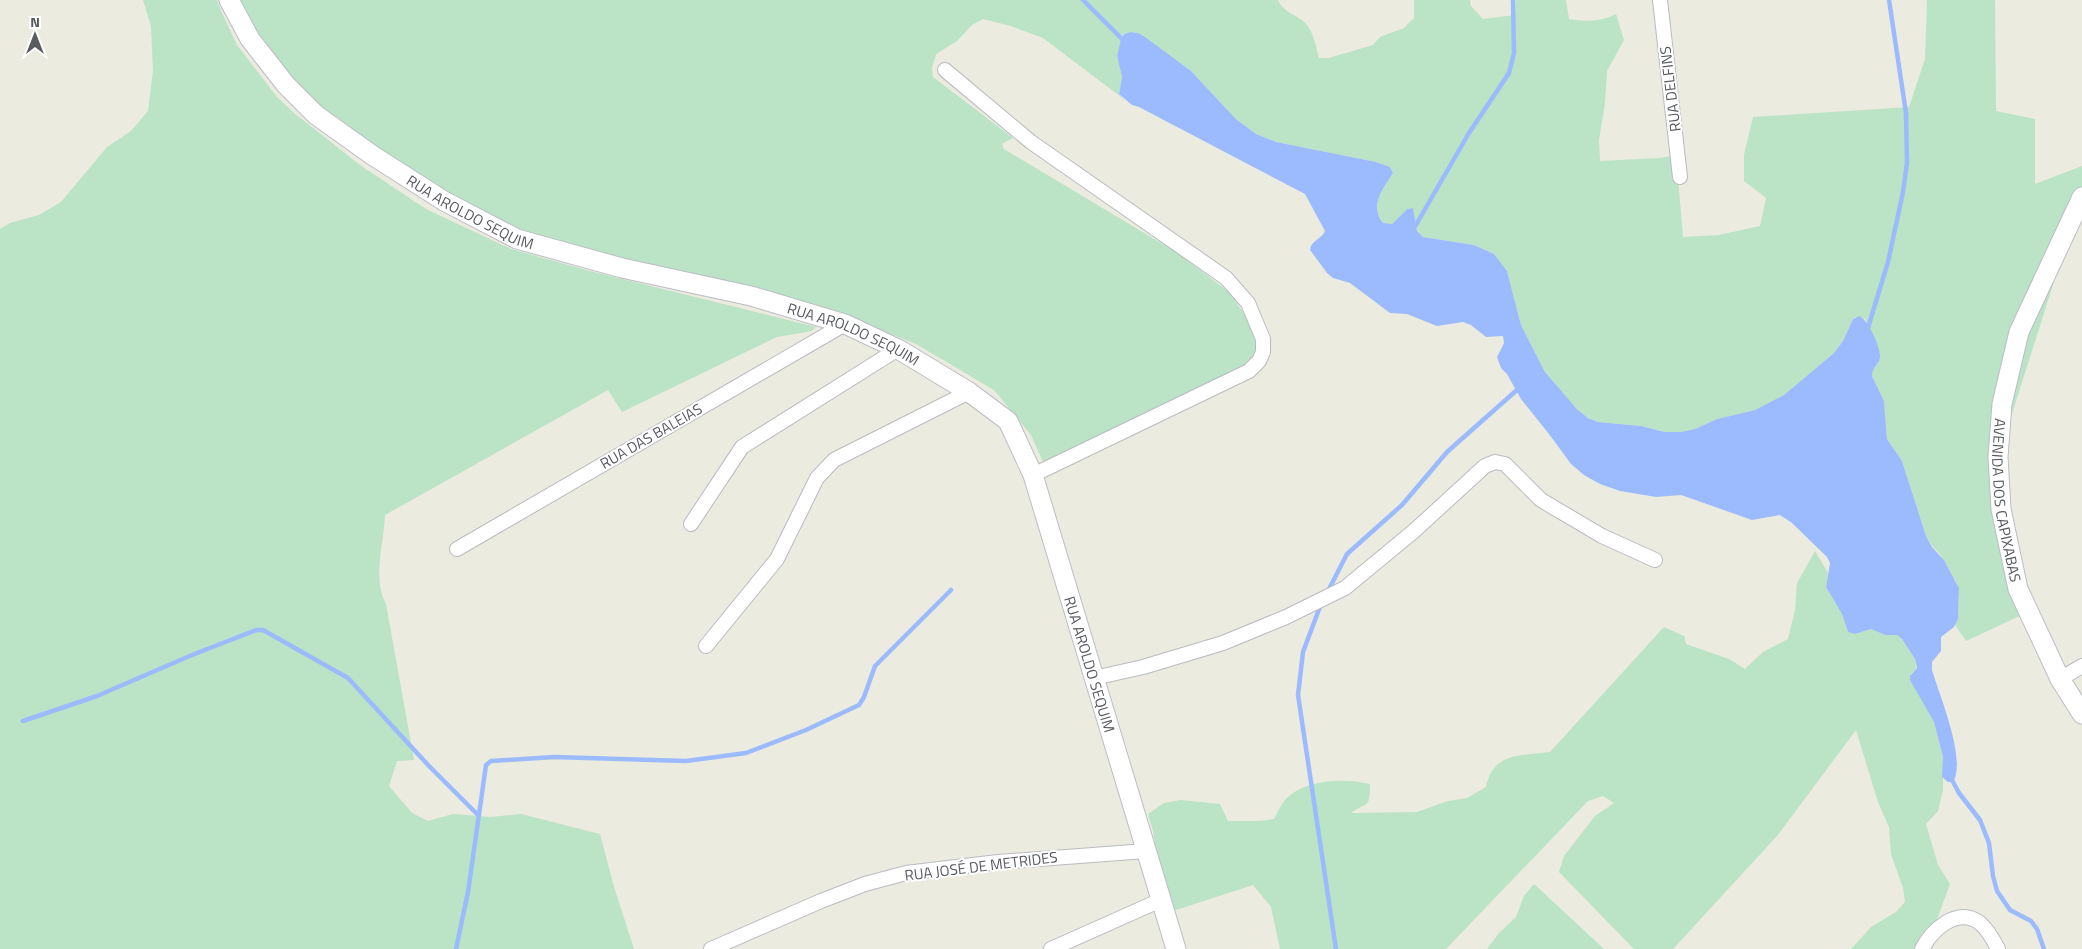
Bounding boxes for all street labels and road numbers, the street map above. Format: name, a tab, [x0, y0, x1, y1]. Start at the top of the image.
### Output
street label: RUA DELFINS	[1653, 45, 1687, 133]
street label: RUA AROLDO SEQUIM	[402, 169, 537, 255]
street label: RUA AROLDO SEQUIM	[785, 296, 924, 371]
street label: RUA DAS BALEIAS	[595, 397, 707, 475]
street label: AVENIDA DOS CAPIXABAS	[1986, 417, 2028, 584]
street label: RUA AROLDO SEQUIM	[1059, 593, 1122, 735]
street label: RUA JOSÉ DE METRIDES	[903, 845, 1059, 887]

